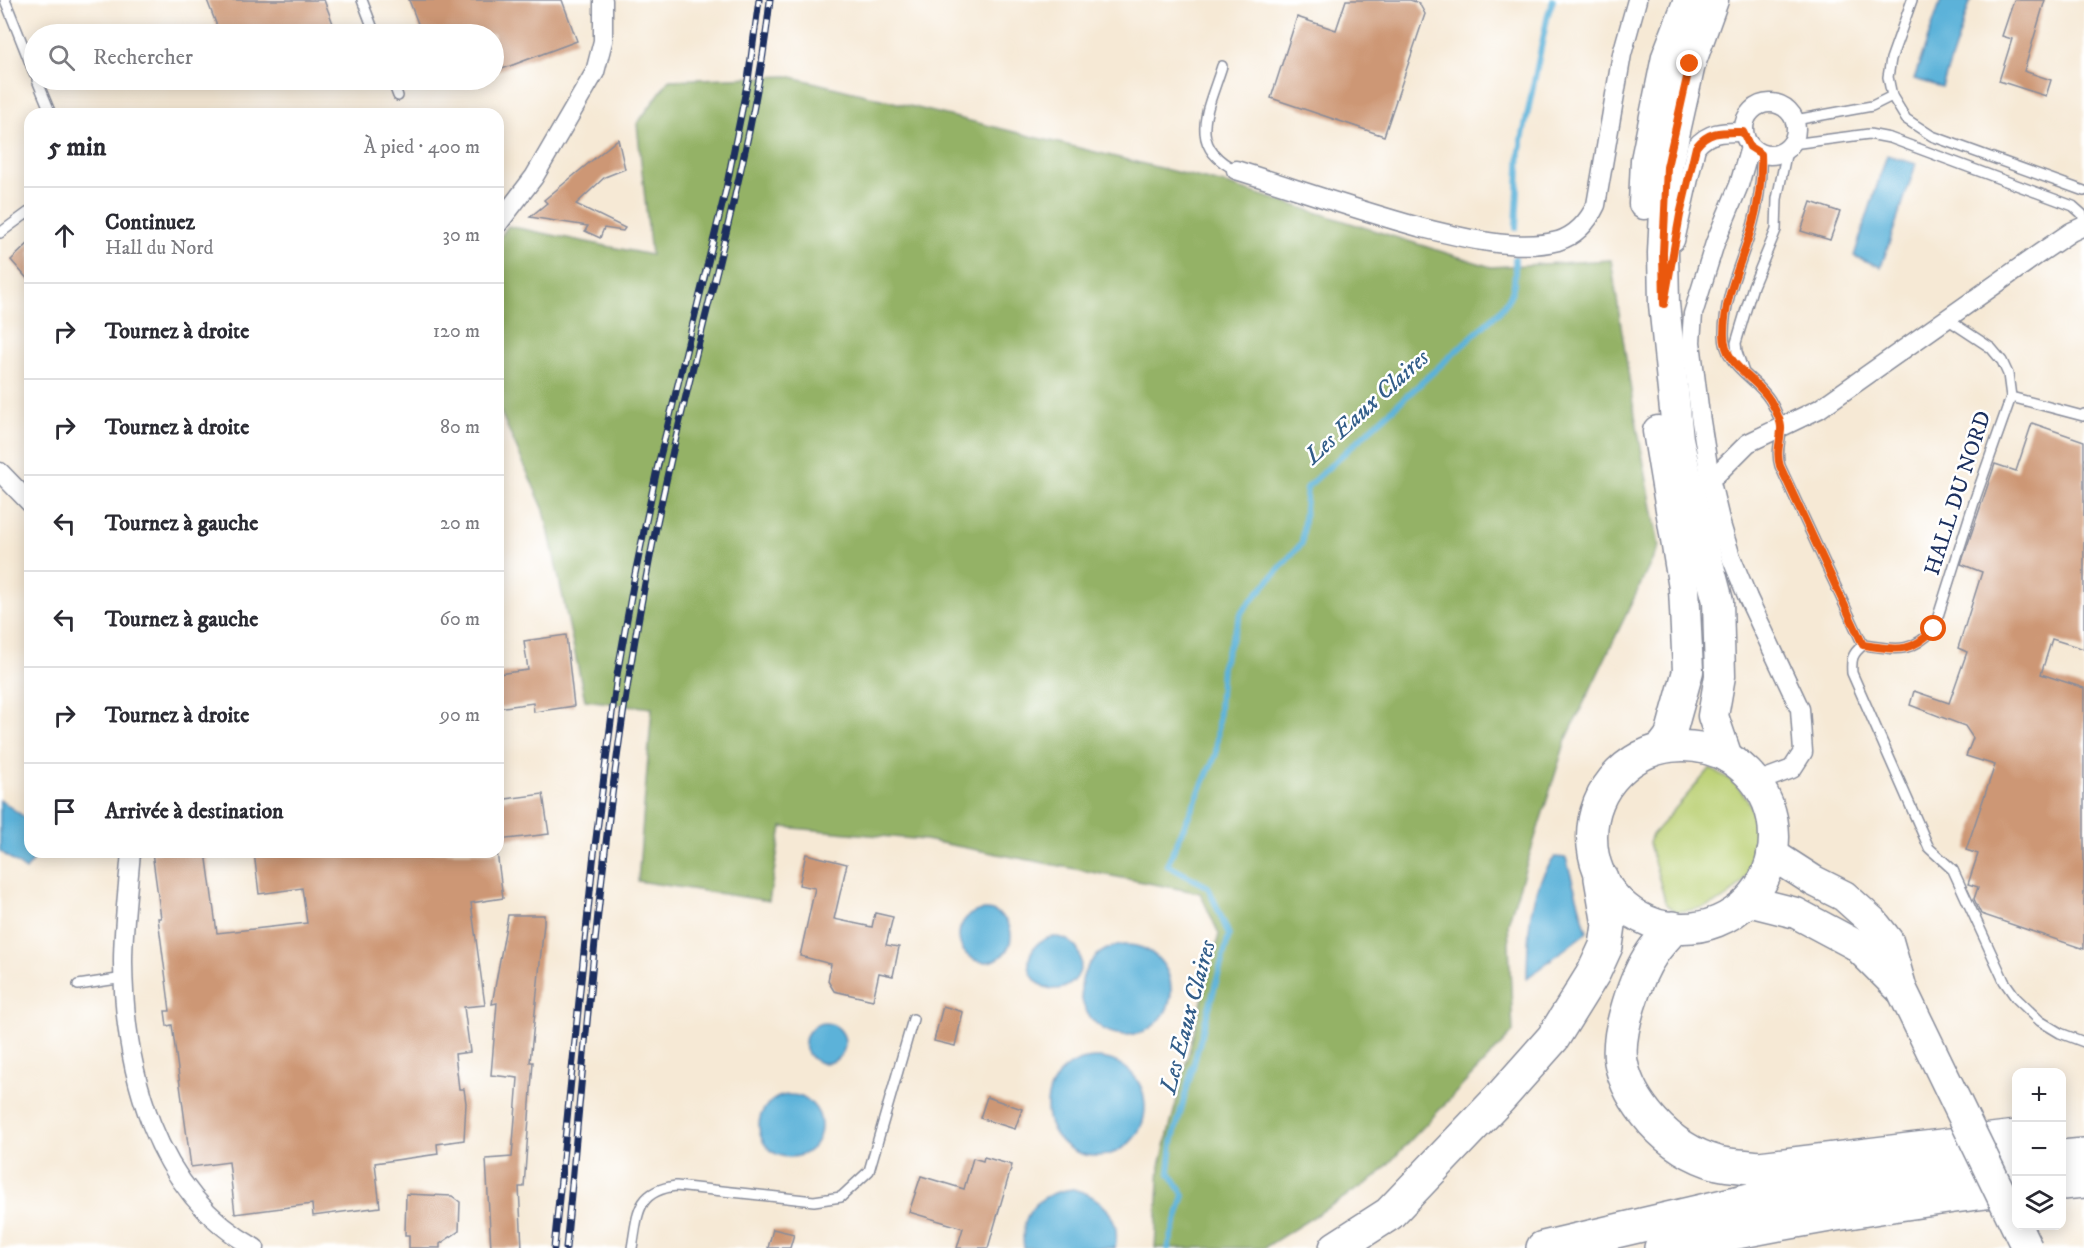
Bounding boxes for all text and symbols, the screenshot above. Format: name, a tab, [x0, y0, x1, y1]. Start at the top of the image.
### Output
search box	[24, 24, 504, 90]
icon: search	[45, 41, 78, 74]
text: Rechercher	[93, 44, 193, 71]
route end	[1676, 50, 1702, 76]
text: 5 min	[48, 131, 106, 164]
text: À pied · 400 m	[364, 135, 480, 160]
text: Continuez	[105, 209, 195, 236]
icon: ahead	[48, 219, 81, 252]
text: 30 m	[442, 223, 480, 248]
text: Hall du Nord	[105, 236, 214, 261]
icon: right	[48, 315, 81, 348]
text: Tournez à droite	[105, 318, 249, 345]
text: 120 m	[433, 319, 480, 344]
water label: Les Eaux Claires	[1297, 343, 1436, 472]
street label: HALL DU NORD	[1919, 407, 1997, 579]
icon: right	[48, 411, 81, 444]
text: Tournez à droite	[105, 414, 249, 441]
text: 80 m	[440, 415, 480, 440]
icon: left	[48, 507, 81, 540]
text: Tournez à gauche	[105, 510, 258, 537]
text: 20 m	[440, 511, 480, 536]
icon: left	[48, 603, 81, 636]
text: Tournez à gauche	[105, 606, 258, 633]
text: 60 m	[440, 607, 480, 632]
route start	[1920, 615, 1946, 641]
icon: right	[48, 699, 81, 732]
text: Tournez à droite	[105, 702, 249, 729]
text: 90 m	[440, 703, 480, 728]
icon: arrive	[48, 795, 81, 828]
text: Arrivée à destination	[105, 798, 284, 825]
water label: Les Eaux Claires	[1153, 936, 1223, 1099]
map controls	[2012, 1068, 2066, 1230]
button: +	[2012, 1068, 2066, 1122]
button: −	[2012, 1122, 2066, 1176]
button: layers	[2012, 1176, 2066, 1230]

